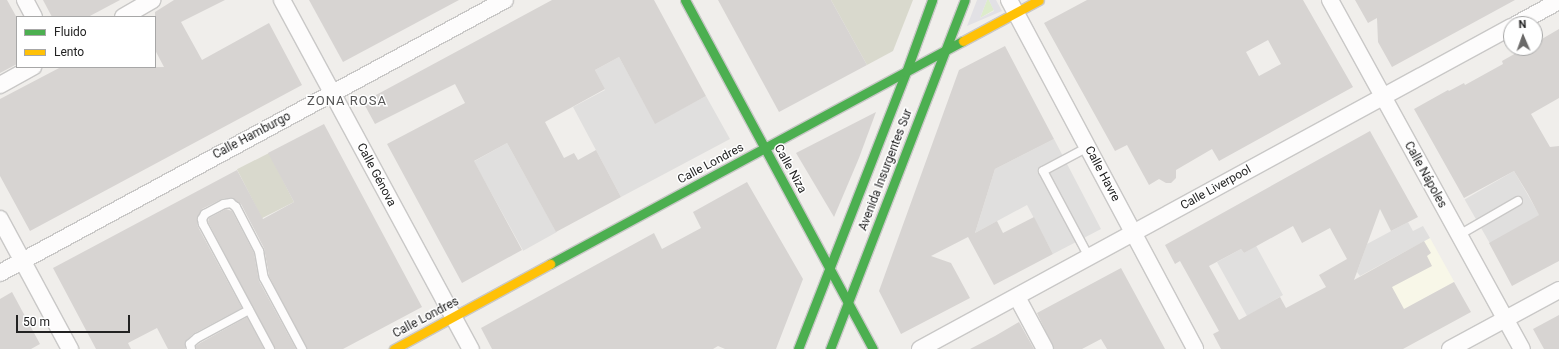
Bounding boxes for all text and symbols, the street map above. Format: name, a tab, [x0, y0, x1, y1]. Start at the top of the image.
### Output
legend	[16, 16, 156, 68]
north arrow	[1503, 16, 1543, 56]
text: N	[1518, 18, 1527, 31]
text: Fluido	[54, 25, 87, 39]
text: Lento	[54, 45, 84, 59]
district label: ZONA ROSA	[307, 93, 387, 109]
street label: Avenida Insurgentes Sur	[856, 107, 916, 233]
street label: Calle Hamburgo	[211, 109, 293, 163]
street label: Calle Nápoles	[1401, 139, 1449, 211]
street label: Calle Génova	[353, 141, 399, 209]
street label: Calle Londres	[676, 141, 746, 187]
street label: Calle Niza	[771, 142, 809, 196]
street label: Calle Havre	[1081, 144, 1123, 204]
street label: Calle Liverpool	[1178, 163, 1254, 213]
street label: Calle Londres	[391, 295, 461, 341]
scale bar	[18, 307, 132, 333]
text: 50 m	[23, 315, 50, 329]

